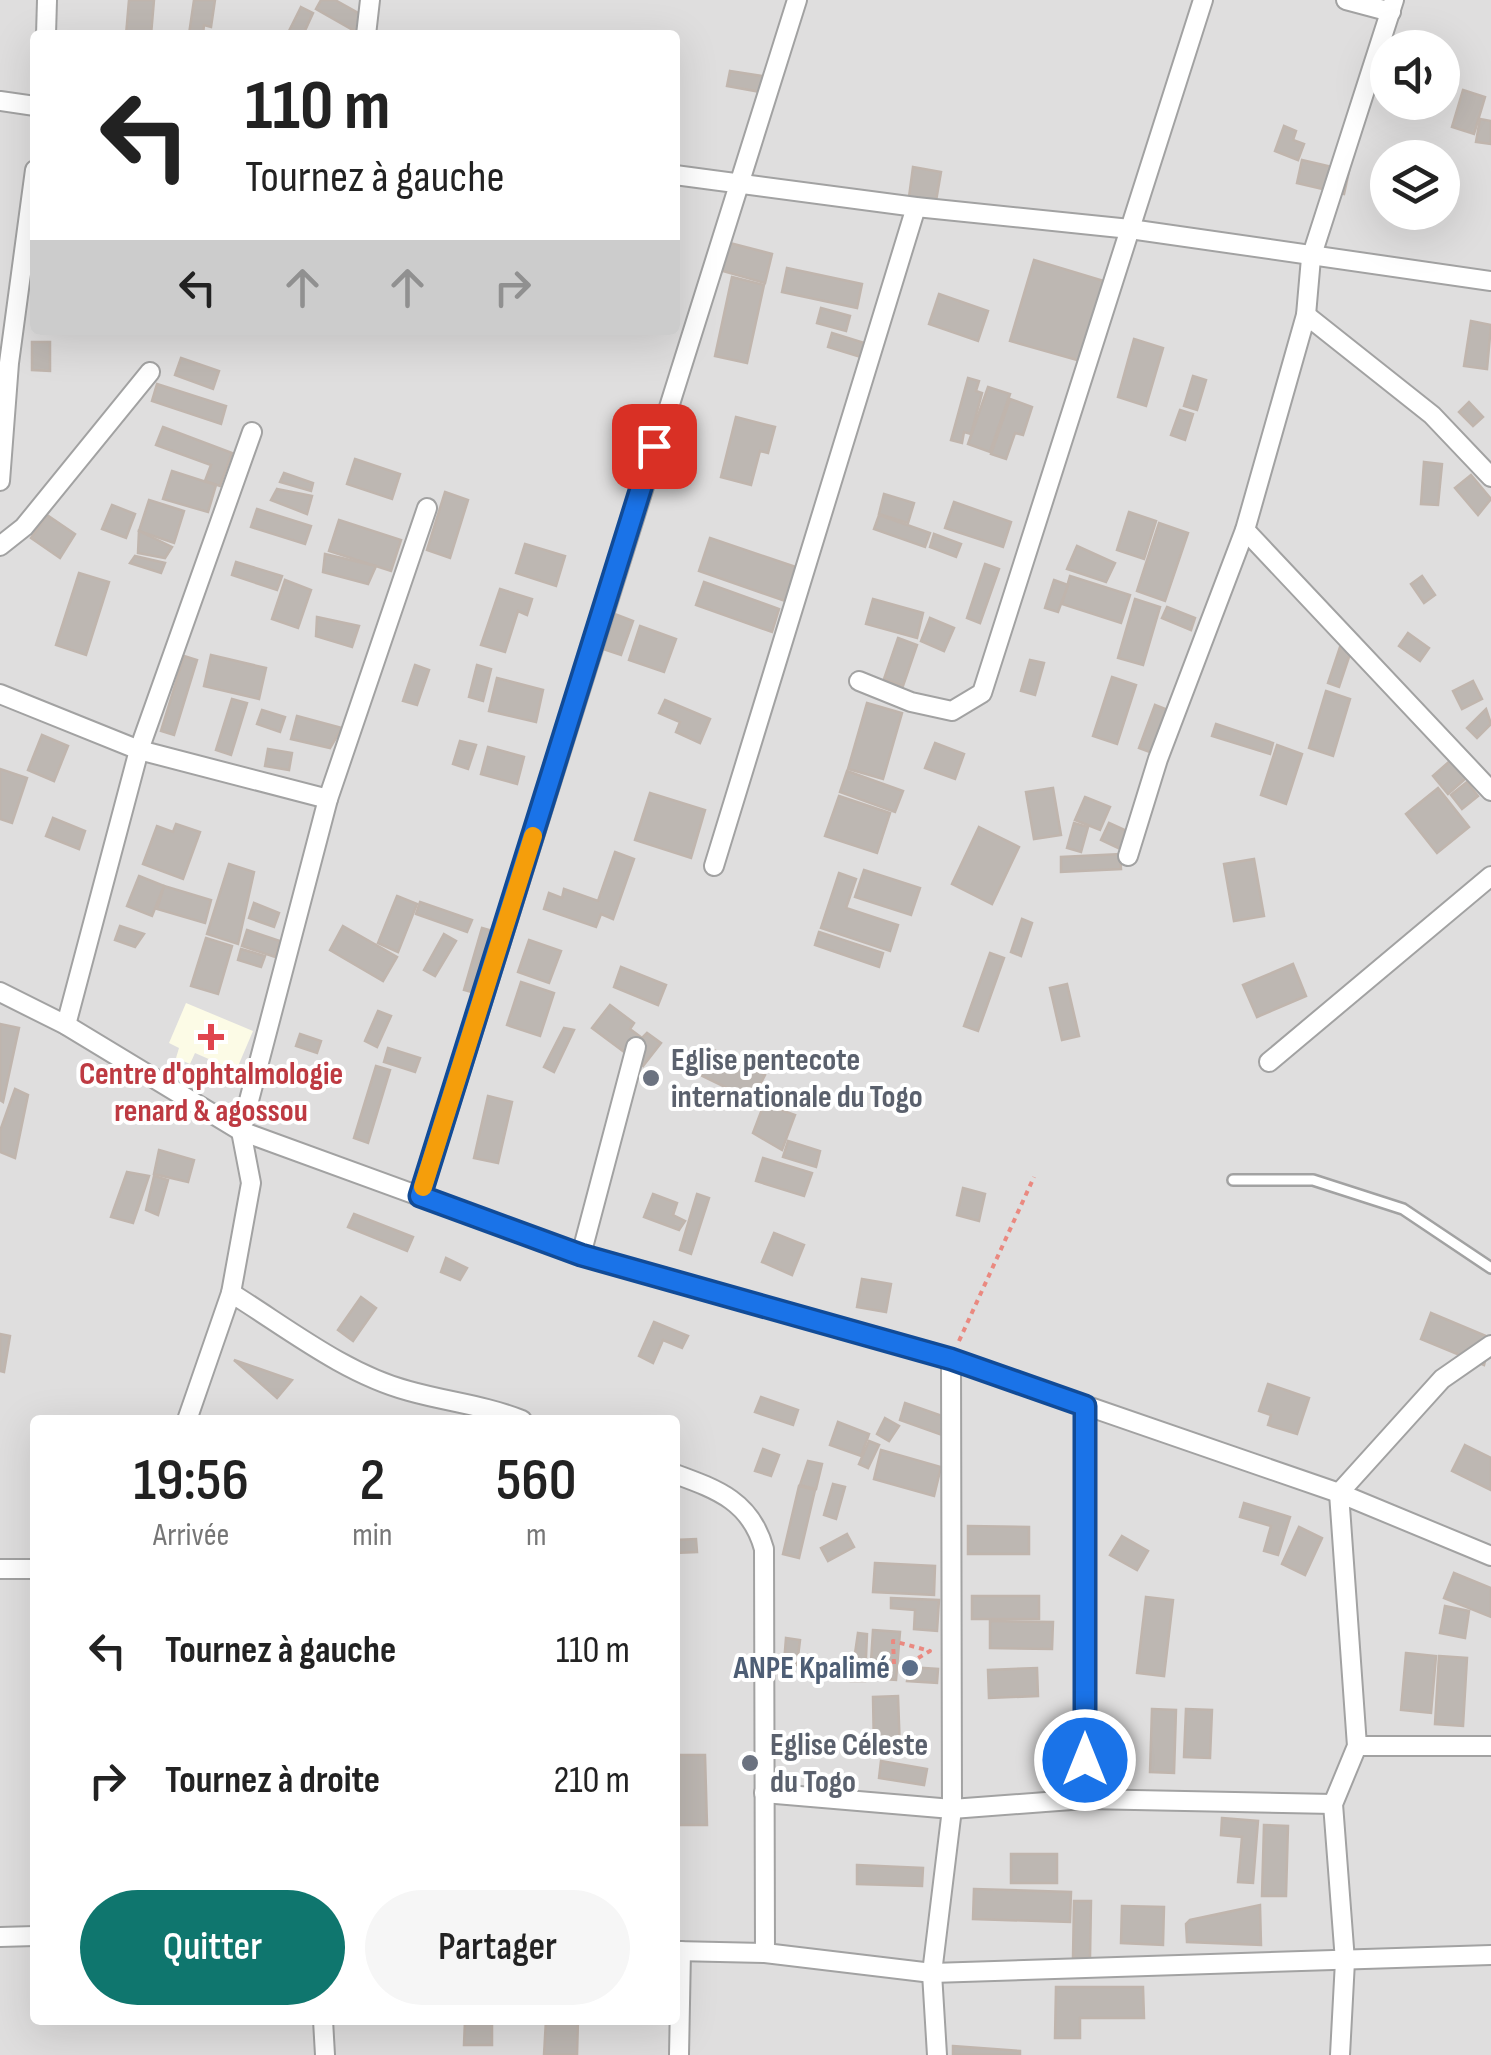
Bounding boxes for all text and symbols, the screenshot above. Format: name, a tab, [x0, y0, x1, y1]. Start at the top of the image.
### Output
map controls	[1370, 30, 1460, 230]
button: sound	[1370, 30, 1460, 120]
text: 110 m	[245, 65, 391, 149]
icon: left	[80, 70, 210, 200]
button: layers	[1370, 140, 1460, 230]
text: Tournez à gauche	[245, 150, 505, 205]
icon: left	[170, 260, 225, 315]
icon: ahead	[275, 260, 330, 315]
icon: ahead	[380, 260, 435, 315]
icon: right	[485, 260, 540, 315]
pin	[612, 404, 697, 489]
icon: arrive	[627, 419, 682, 474]
marker: Centre d'ophtalmologie renard & agossou	[198, 1024, 224, 1050]
place label: Eglise pentecote internationale du Togo	[671, 1041, 923, 1117]
place label: Centre d'ophtalmologie renard & agossou	[79, 1055, 343, 1131]
marker: Eglise pentecote internationale du Togo	[640, 1067, 662, 1089]
text: 19:56	[133, 1445, 249, 1517]
text: 2	[360, 1445, 385, 1517]
text: 560	[496, 1445, 577, 1517]
text: Arrivée	[153, 1516, 229, 1555]
text: min	[352, 1516, 393, 1555]
text: m	[526, 1516, 547, 1555]
icon: left	[80, 1623, 135, 1678]
text: Tournez à gauche	[165, 1628, 396, 1673]
text: 110 m	[556, 1628, 630, 1673]
place label: ANPE Kpalimé	[733, 1649, 890, 1688]
marker: ANPE Kpalimé	[899, 1657, 921, 1679]
position arrow	[1033, 1708, 1137, 1812]
place label: Eglise Céleste du Togo	[770, 1726, 928, 1802]
marker: Eglise Céleste du Togo	[739, 1752, 761, 1774]
icon: right	[80, 1753, 135, 1808]
text: Tournez à droite	[165, 1758, 380, 1803]
text: 210 m	[554, 1758, 630, 1803]
button: Quitter	[80, 1890, 345, 2005]
button: Partager	[365, 1890, 630, 2005]

